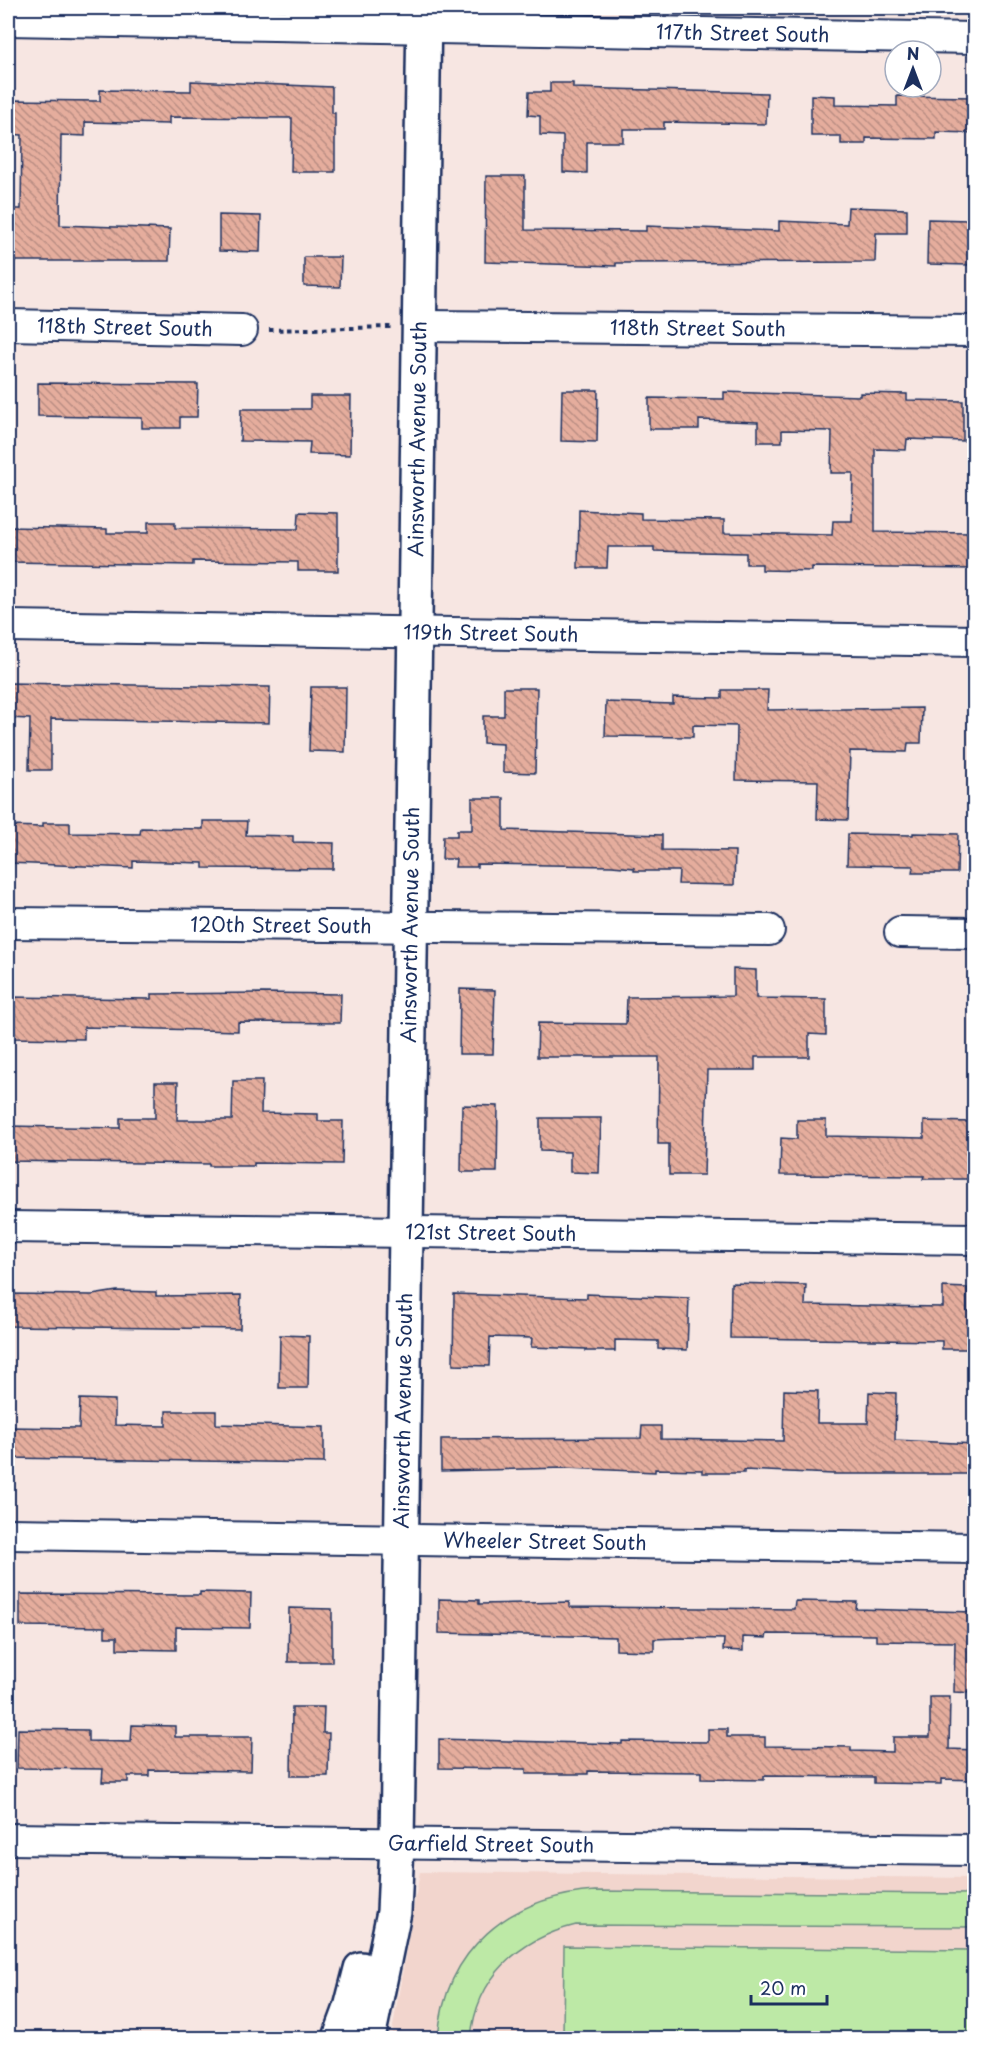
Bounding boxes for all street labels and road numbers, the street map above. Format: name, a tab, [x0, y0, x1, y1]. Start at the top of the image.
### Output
street label: 117th Street South	[656, 16, 830, 49]
street label: 118th Street South	[37, 310, 213, 343]
street label: 118th Street South	[610, 312, 786, 343]
street label: Ainsworth Avenue South	[400, 321, 433, 557]
street label: 119th Street South	[403, 616, 579, 649]
street label: Ainsworth Avenue South	[393, 807, 426, 1043]
street label: 120th Street South	[190, 909, 372, 940]
street label: 121st Street South	[405, 1216, 577, 1248]
street label: Ainsworth Avenue South	[386, 1293, 419, 1529]
street label: Wheeler Street South	[443, 1524, 647, 1557]
street label: Garfield Street South	[388, 1827, 594, 1860]

